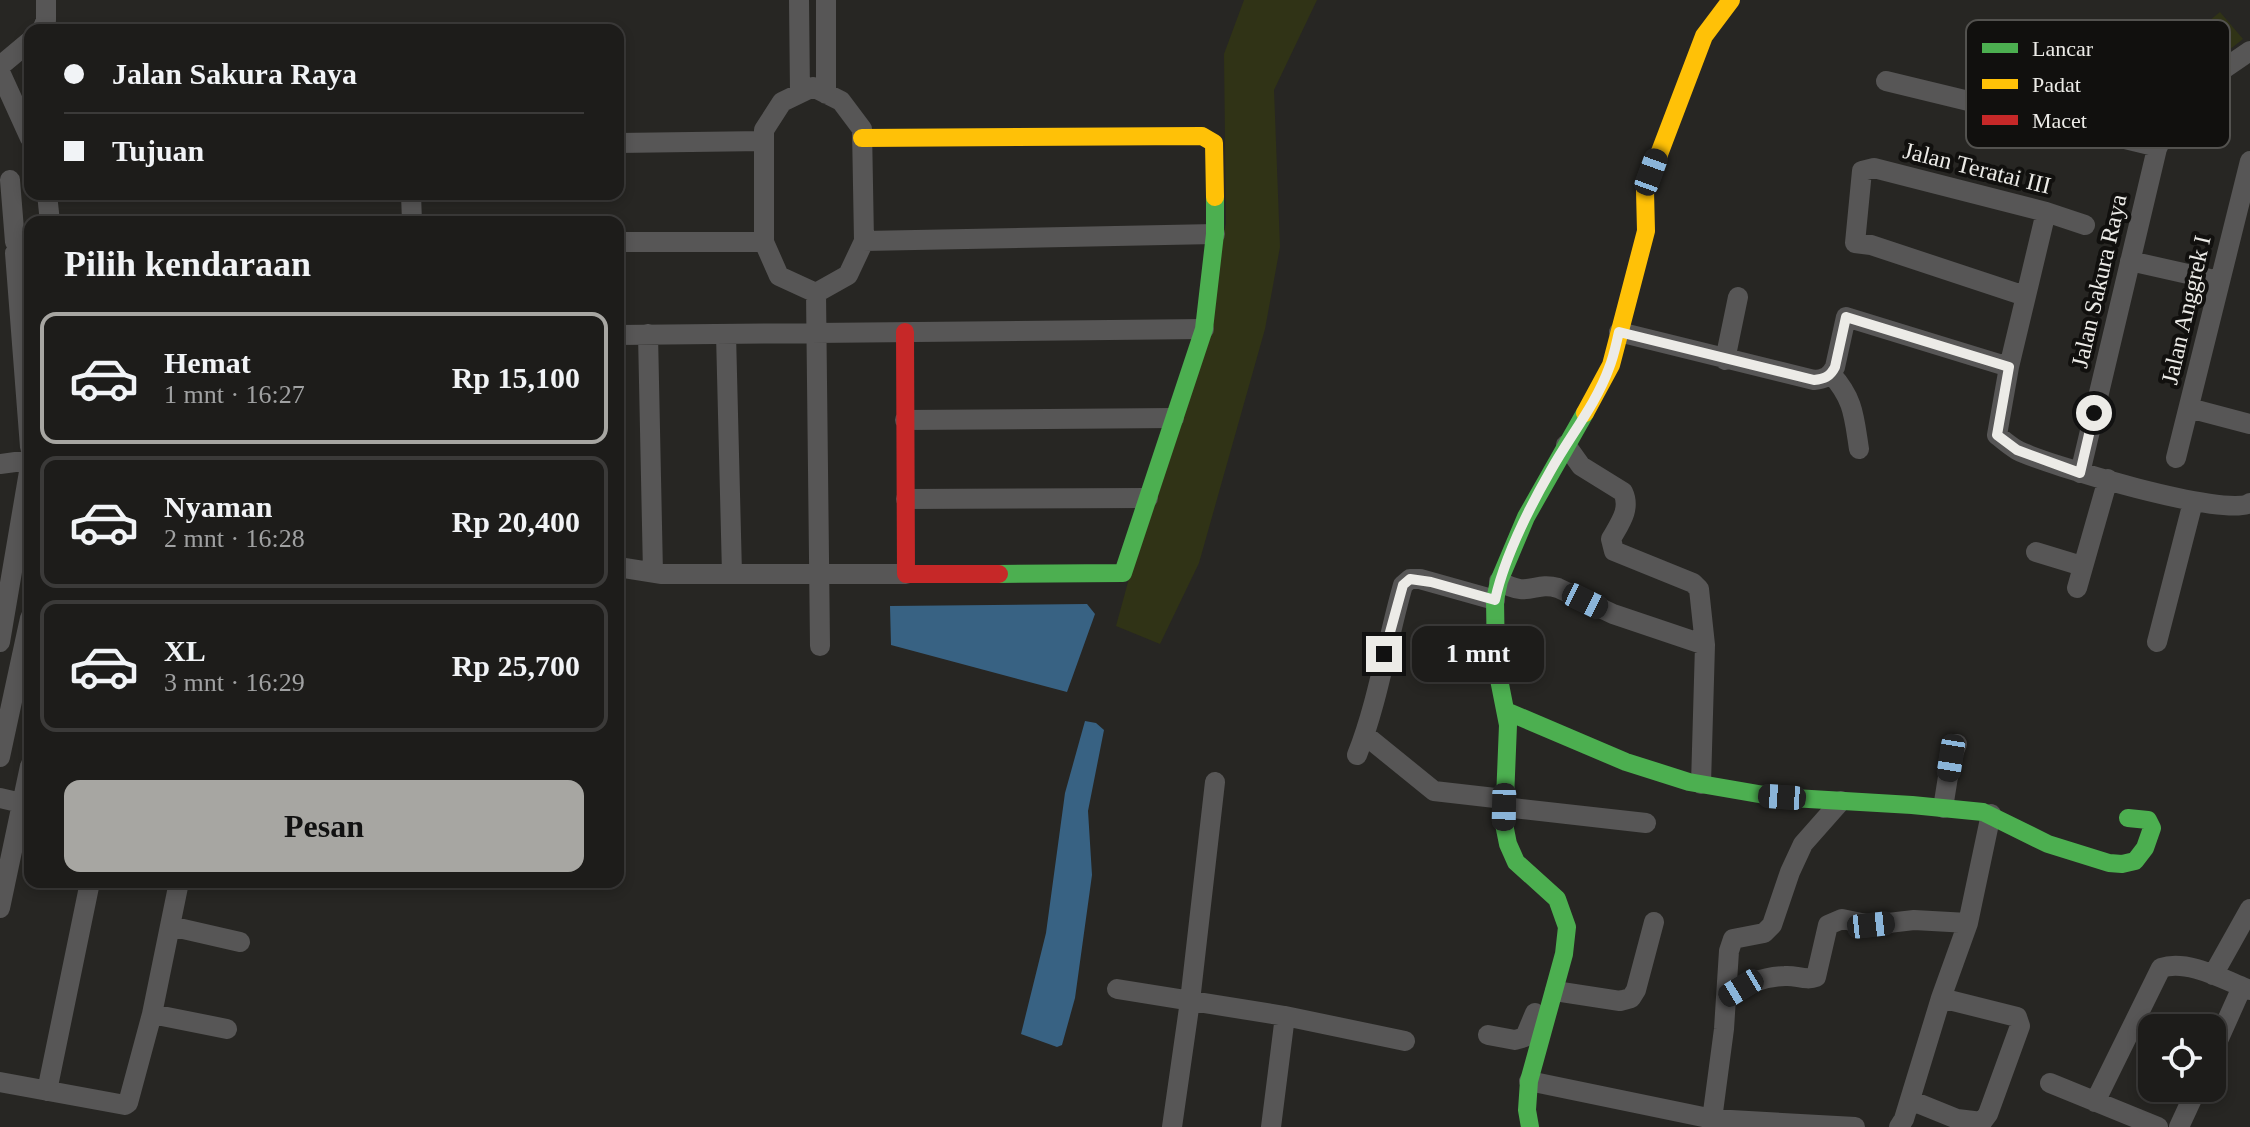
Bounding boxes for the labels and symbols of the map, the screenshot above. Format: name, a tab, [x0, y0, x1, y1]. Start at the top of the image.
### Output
legend	[1966, 20, 2230, 148]
text: Lancar	[2032, 36, 2094, 61]
text: Padat	[2032, 72, 2081, 97]
text: Macet	[2032, 108, 2087, 133]
street label: Jalan Teratai III	[1901, 137, 2053, 199]
car	[1632, 145, 1670, 199]
street label: Jalan Sakura Raya	[2066, 191, 2132, 370]
street label: Jalan Anggrek I	[2156, 233, 2216, 387]
route start	[2076, 395, 2112, 431]
car	[1558, 580, 1612, 622]
callout: 1 mnt	[1412, 626, 1544, 682]
route end	[1366, 636, 1402, 672]
car	[1935, 732, 1967, 784]
car	[1492, 783, 1516, 831]
car	[1757, 783, 1807, 811]
car	[1846, 911, 1896, 939]
car	[1714, 965, 1768, 1011]

